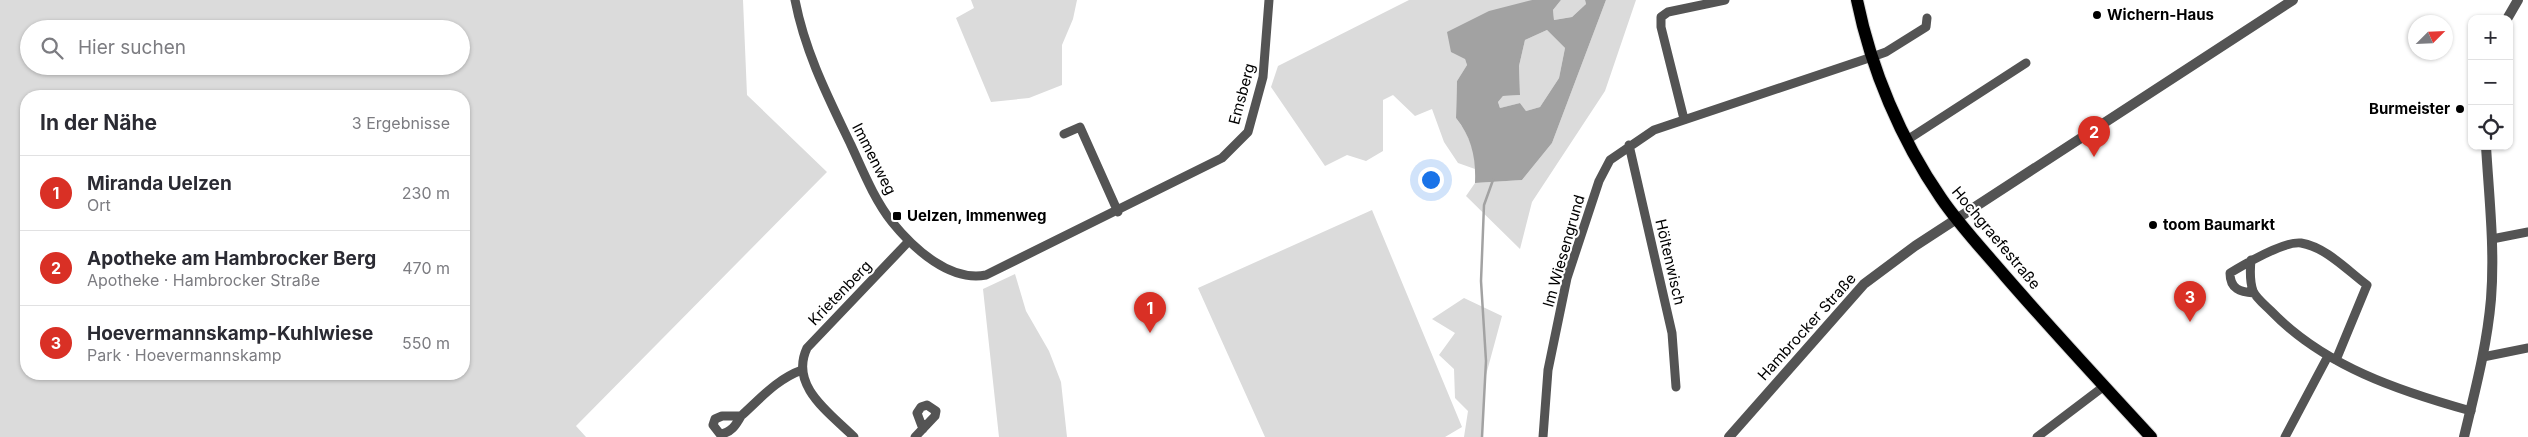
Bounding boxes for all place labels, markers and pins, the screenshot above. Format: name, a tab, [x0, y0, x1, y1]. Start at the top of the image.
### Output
place label: Wichern-Haus	[2107, 5, 2214, 24]
marker: Wichern-Haus	[2091, 9, 2103, 21]
place label: Burmeister	[2369, 99, 2450, 118]
marker: Burmeister	[2454, 103, 2466, 115]
pin: 2	[2078, 116, 2110, 157]
place label: Uelzen, Immenweg	[907, 206, 1046, 225]
marker: Uelzen, Immenweg	[891, 210, 903, 222]
place label: toom Baumarkt	[2163, 215, 2275, 234]
marker: toom Baumarkt	[2147, 219, 2159, 231]
pin: 3	[2174, 281, 2206, 322]
pin: 1	[1134, 292, 1166, 333]

